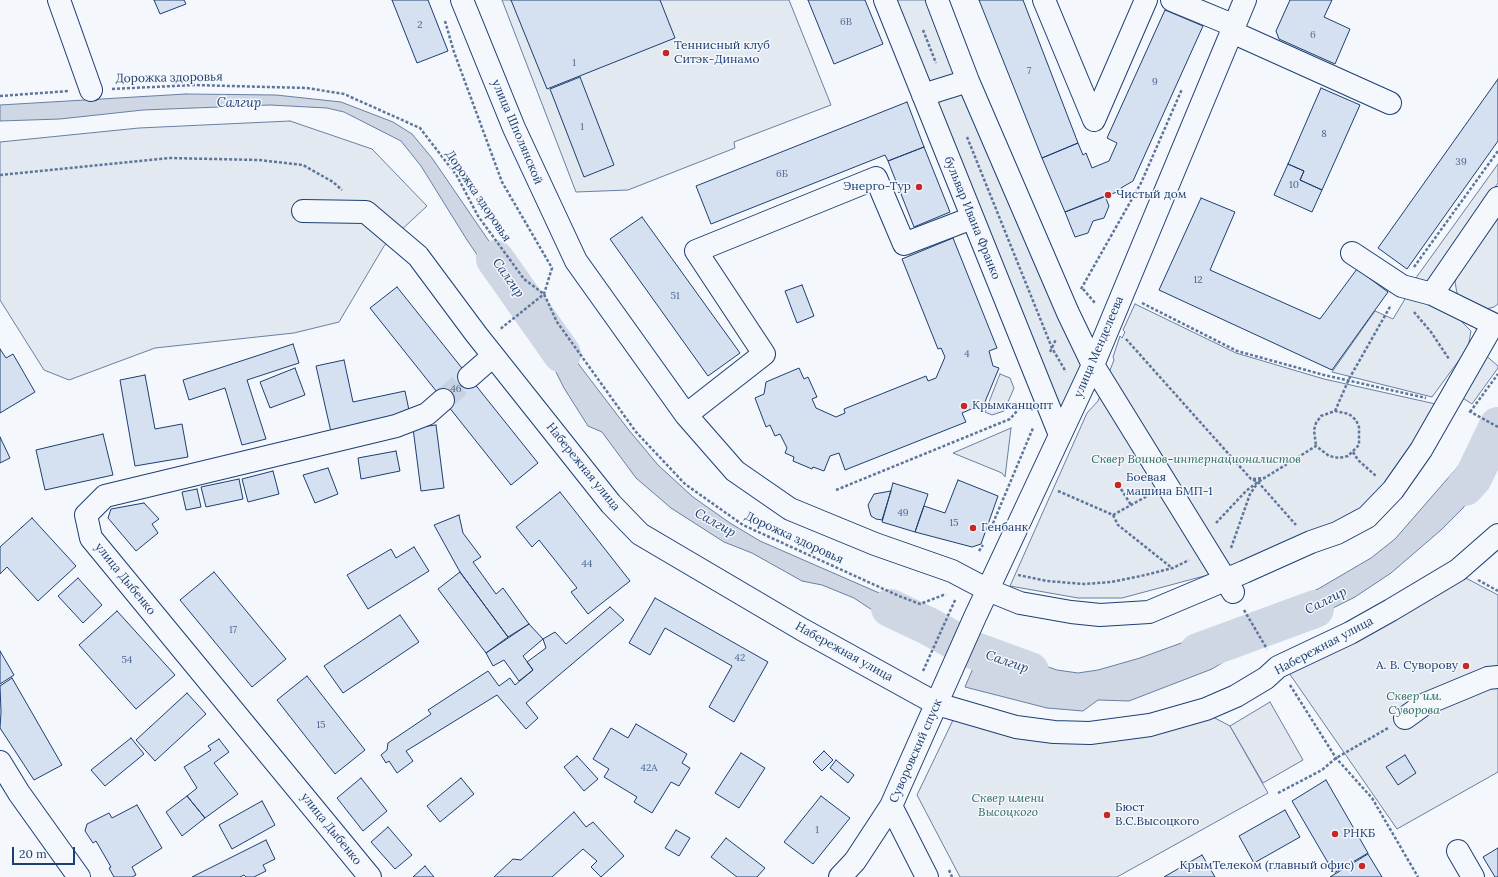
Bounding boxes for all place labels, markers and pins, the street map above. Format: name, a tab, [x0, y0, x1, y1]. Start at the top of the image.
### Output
place label: Теннисный клуб Ситэк-Динамо	[674, 39, 770, 67]
marker: Теннисный клуб Ситэк-Динамо	[661, 48, 671, 58]
place label: Энерго-Тур	[843, 180, 911, 194]
marker: Энерго-Тур	[914, 182, 924, 192]
place label: Чистый дом	[1116, 188, 1187, 202]
marker: Чистый дом	[1103, 190, 1113, 200]
place label: Крымканцопт	[972, 399, 1053, 413]
marker: Крымканцопт	[959, 401, 969, 411]
place label: Боевая машина БМП-1	[1126, 471, 1213, 499]
marker: Боевая машина БМП-1	[1113, 480, 1123, 490]
place label: Генбанк	[981, 521, 1028, 535]
marker: Генбанк	[968, 523, 978, 533]
place label: А. В. Суворову	[1376, 659, 1458, 673]
marker: А. В. Суворову	[1461, 661, 1471, 671]
place label: Бюст В.С.Высоцкого	[1115, 801, 1199, 829]
marker: Бюст В.С.Высоцкого	[1102, 810, 1112, 820]
place label: РНКБ	[1343, 827, 1375, 841]
marker: РНКБ	[1330, 829, 1340, 839]
place label: КрымТелеком (главный офис)	[1179, 859, 1354, 873]
marker: КрымТелеком (главный офис)	[1357, 861, 1367, 871]

